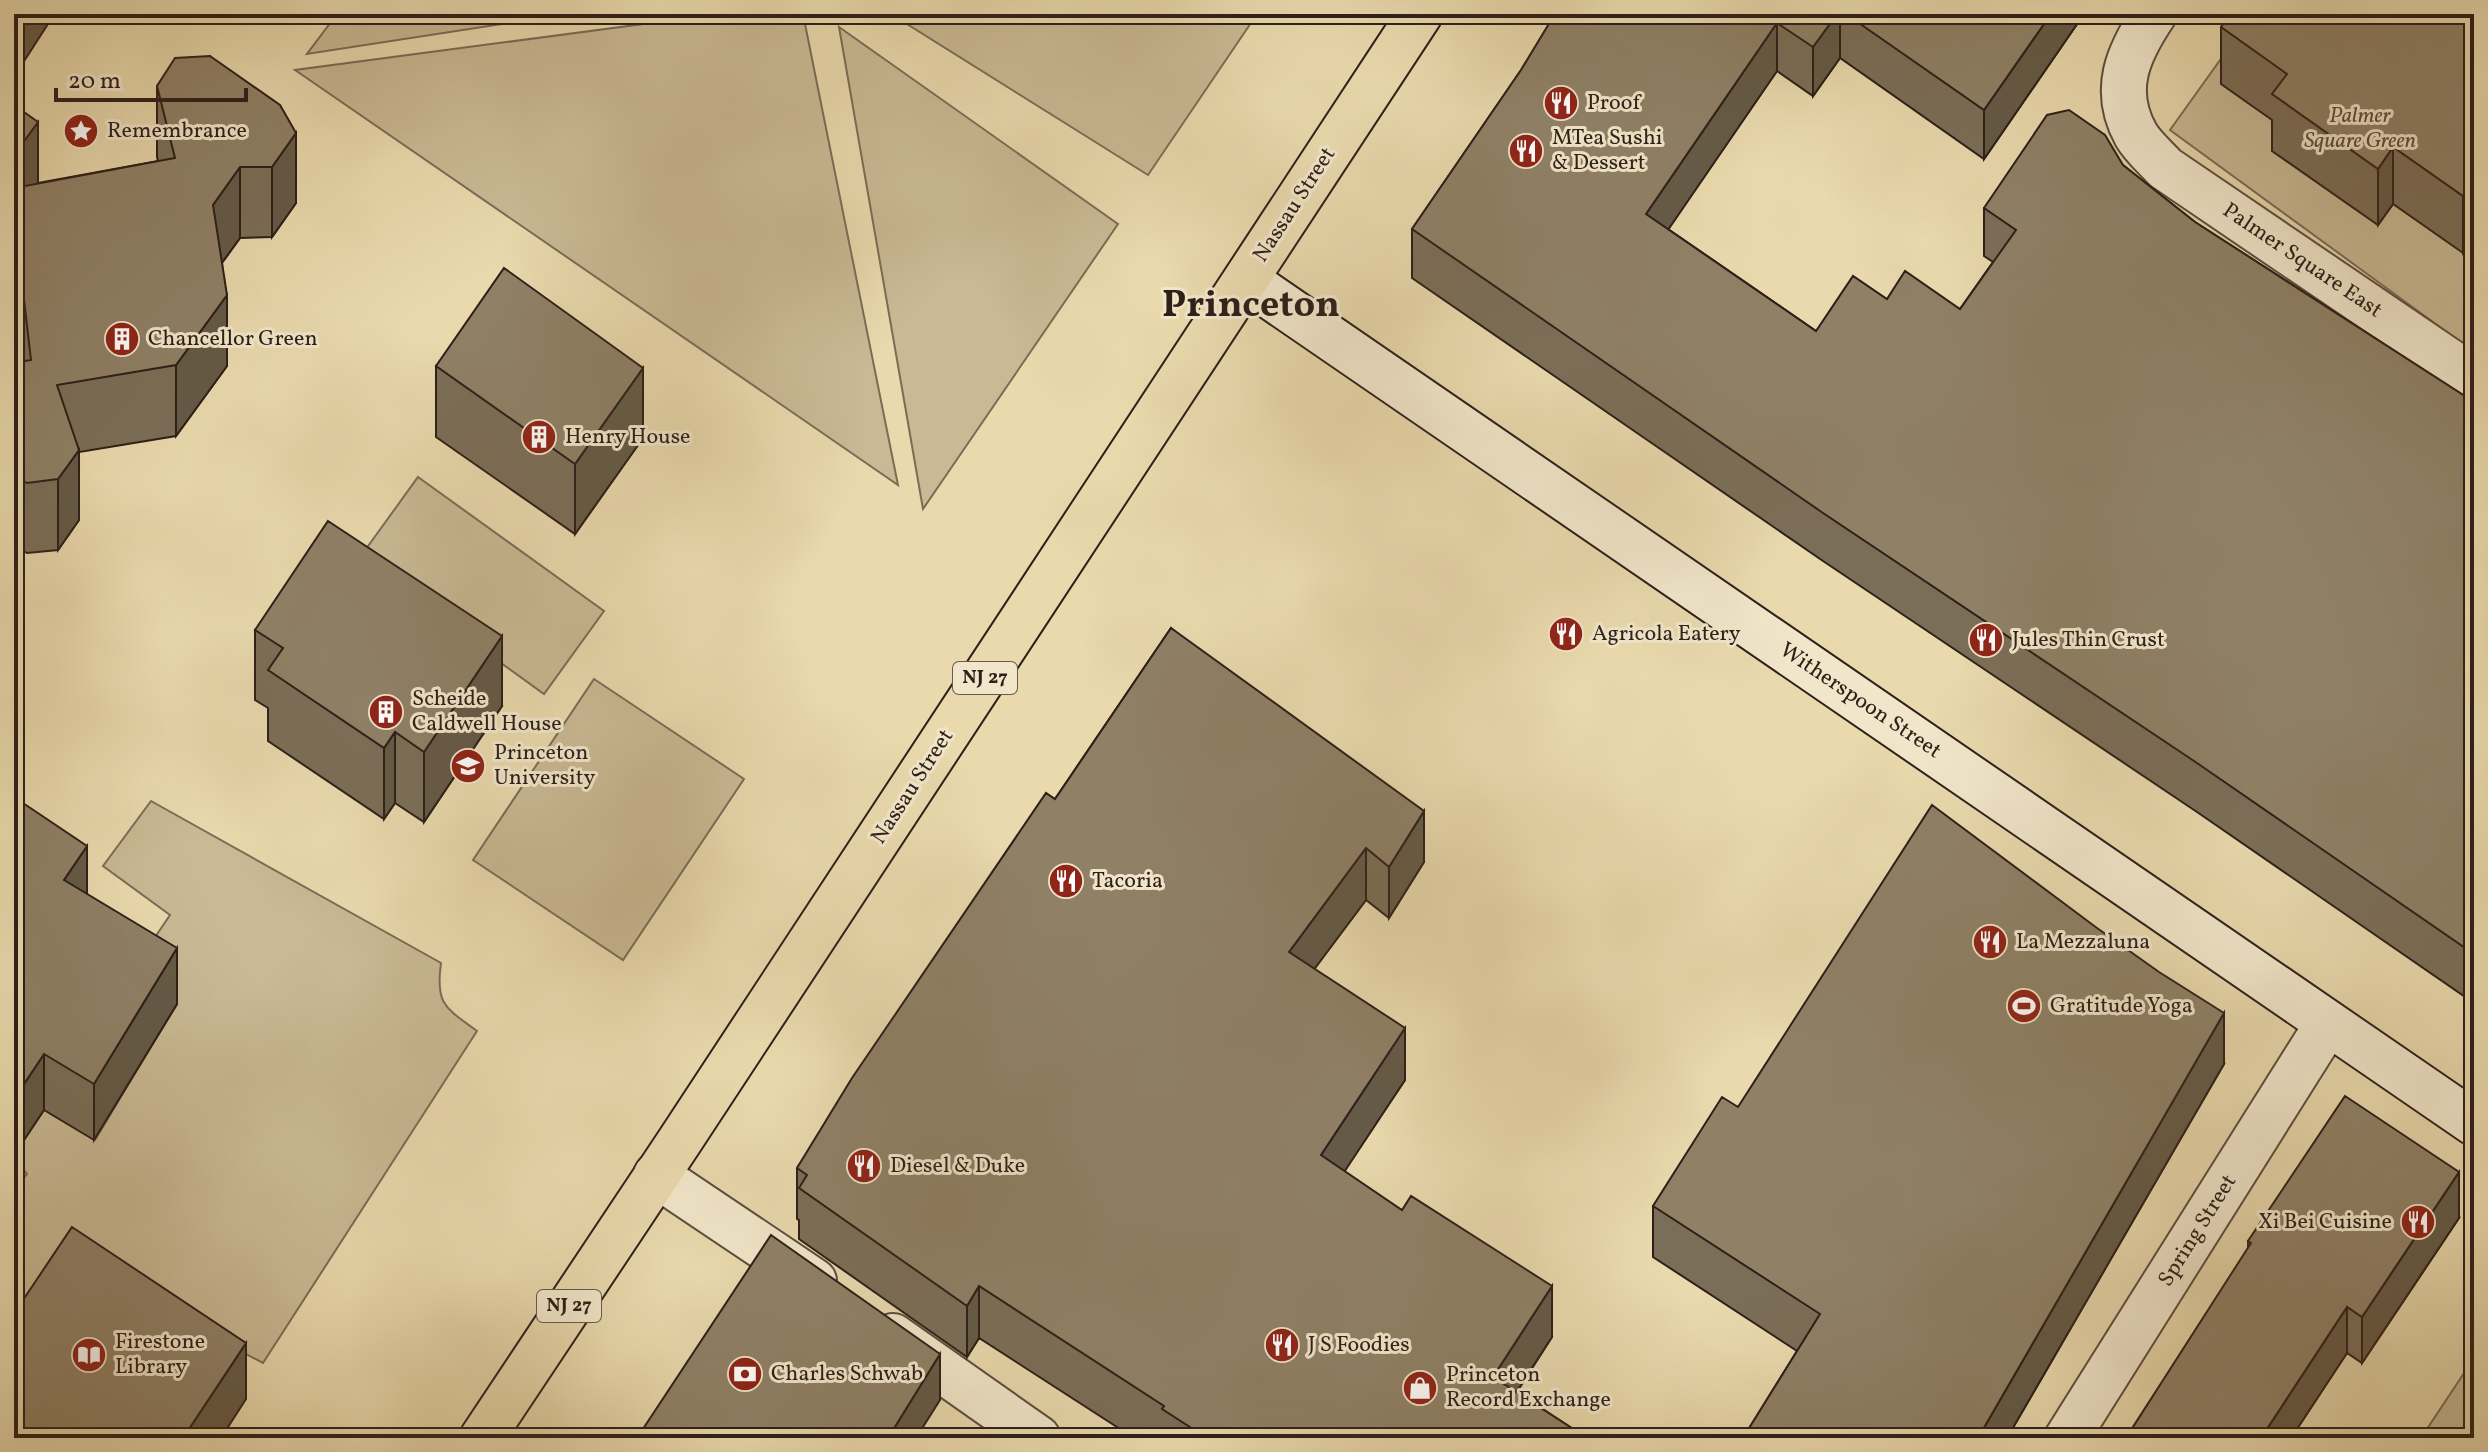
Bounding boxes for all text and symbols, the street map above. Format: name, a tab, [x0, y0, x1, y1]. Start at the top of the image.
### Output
scale bar	[56, 52, 246, 102]
text: 20 m	[68, 65, 121, 99]
restaurant icon: Proof	[1542, 84, 1580, 122]
place label: Proof	[1587, 88, 1642, 119]
park label: Palmer Square Green	[2304, 101, 2416, 157]
place icon: Remembrance	[62, 112, 100, 150]
place label: Remembrance	[107, 116, 247, 147]
place label: MTea Sushi & Dessert	[1552, 123, 1662, 179]
restaurant icon: MTea Sushi & Dessert	[1507, 132, 1545, 170]
street label: Nassau Street	[1246, 141, 1344, 269]
street label: Palmer Square East	[2216, 196, 2388, 326]
district label: Princeton	[1162, 280, 1340, 333]
building icon: Chancellor Green	[103, 320, 141, 358]
place label: Chancellor Green	[148, 324, 318, 355]
building icon: Henry House	[520, 418, 558, 456]
place label: Henry House	[565, 422, 691, 453]
restaurant icon: Agricola Eatery	[1547, 615, 1585, 653]
place label: Agricola Eatery	[1592, 619, 1741, 650]
restaurant icon: Jules Thin Crust	[1967, 621, 2005, 659]
place label: Jules Thin Crust	[2012, 625, 2165, 656]
street label: Witherspoon Street	[1773, 635, 1947, 767]
road number: NJ 27	[953, 662, 1017, 694]
place label: Scheide Caldwell House	[412, 684, 562, 740]
building icon: Scheide Caldwell House	[367, 693, 405, 731]
street label: Nassau Street	[864, 723, 962, 851]
place label: Princeton University	[494, 738, 595, 794]
school or university icon: Princeton University	[449, 747, 487, 785]
restaurant icon: Tacoria	[1047, 862, 1085, 900]
place label: Tacoria	[1092, 866, 1163, 897]
restaurant icon: La Mezzaluna	[1971, 923, 2009, 961]
place label: La Mezzaluna	[2016, 927, 2150, 958]
sports icon: Gratitude Yoga	[2005, 987, 2043, 1025]
place label: Gratitude Yoga	[2050, 991, 2193, 1022]
restaurant icon: Diesel & Duke	[845, 1147, 883, 1185]
place label: Diesel & Duke	[890, 1151, 1025, 1182]
street label: Spring Street	[2151, 1169, 2245, 1293]
restaurant icon: Xi Bei Cuisine	[2399, 1203, 2437, 1241]
place label: Xi Bei Cuisine	[2258, 1207, 2392, 1238]
road number: NJ 27	[537, 1290, 601, 1322]
restaurant icon: J S Foodies	[1263, 1326, 1301, 1364]
place label: Firestone Library	[115, 1327, 205, 1383]
place label: J S Foodies	[1308, 1330, 1410, 1361]
library icon: Firestone Library	[70, 1336, 108, 1374]
bank icon: Charles Schwab	[726, 1355, 764, 1393]
place label: Charles Schwab	[771, 1359, 923, 1390]
place label: Princeton Record Exchange	[1446, 1360, 1611, 1416]
shop icon: Princeton Record Exchange	[1401, 1369, 1439, 1407]

